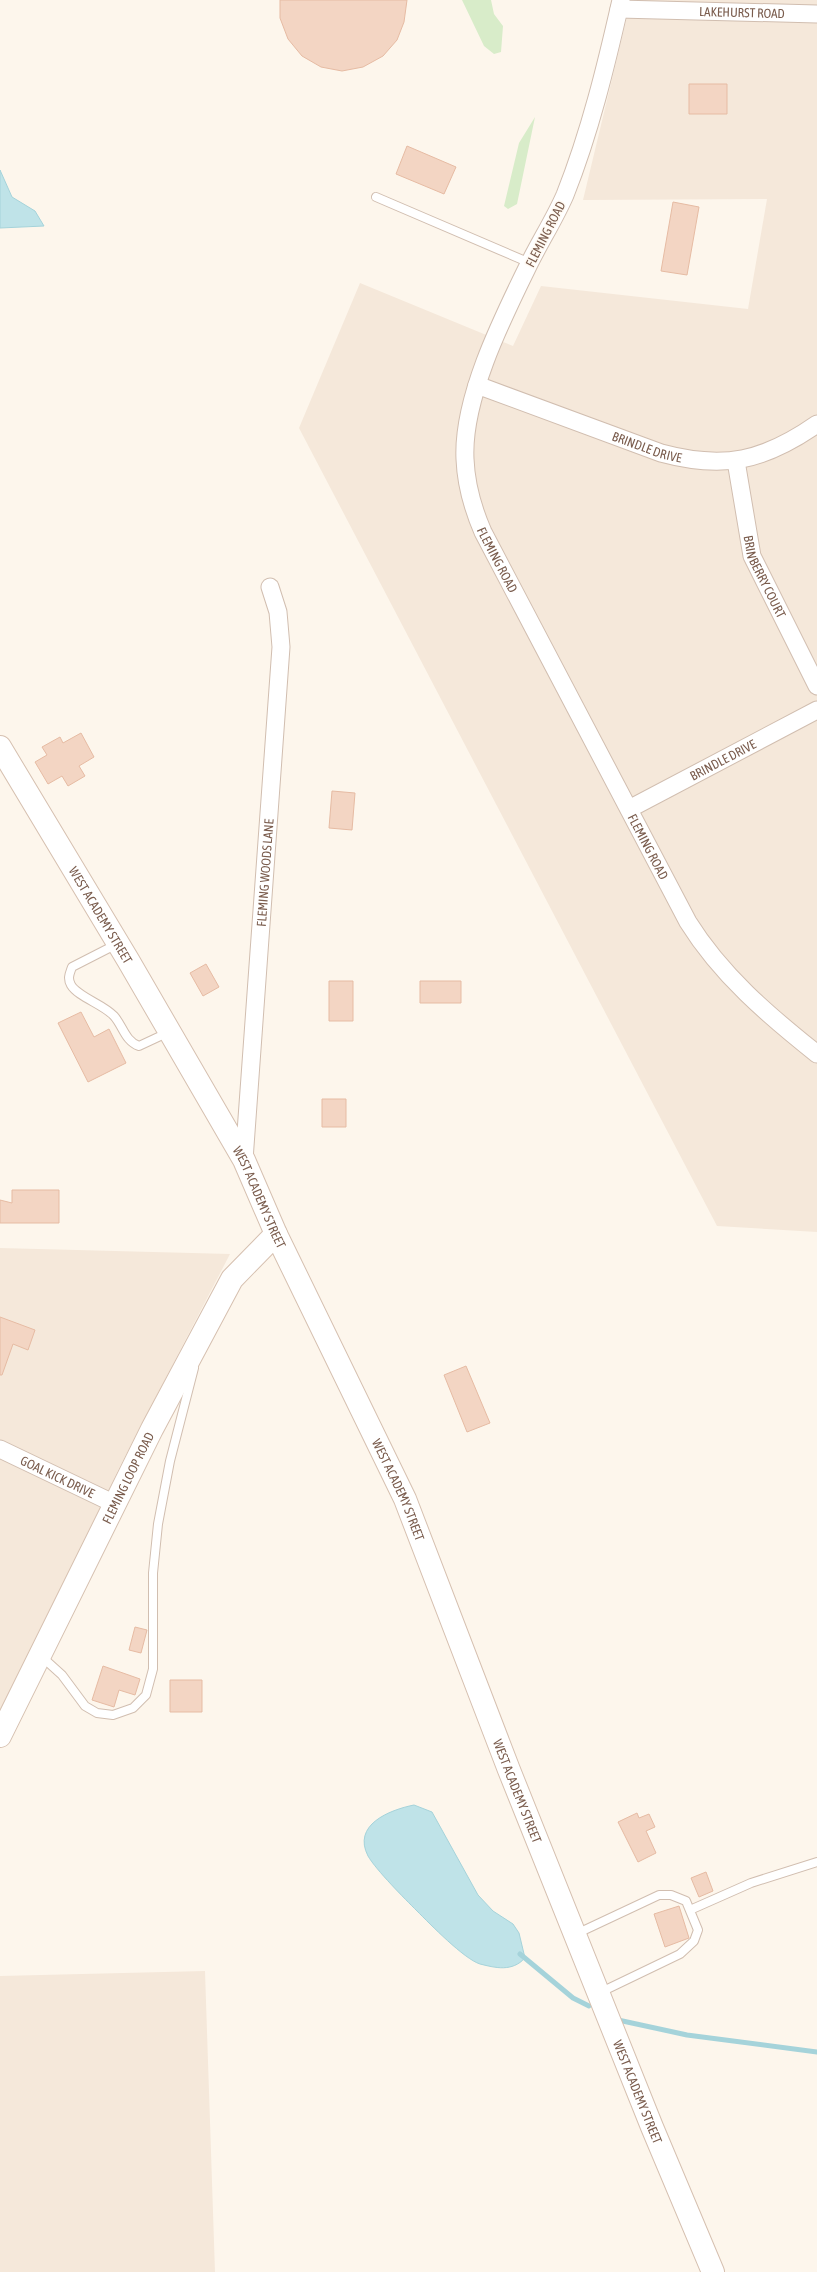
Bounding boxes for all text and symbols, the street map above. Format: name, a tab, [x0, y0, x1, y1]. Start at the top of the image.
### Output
street label: LAKEHURST ROAD	[699, 4, 785, 21]
street label: FLEMING ROAD	[522, 199, 568, 270]
street label: BRINDLE DRIVE	[610, 429, 683, 466]
street label: FLEMING ROAD	[474, 525, 520, 595]
street label: BRINBERRY COURT	[741, 534, 789, 621]
street label: BRINDLE DRIVE	[688, 736, 759, 784]
street label: FLEMING ROAD	[625, 811, 671, 882]
street label: FLEMING WOODS LANE	[254, 818, 277, 927]
street label: WEST ACADEMY STREET	[66, 864, 135, 967]
street label: WEST ACADEMY STREET	[230, 1144, 289, 1251]
street label: FLEMING LOOP ROAD	[99, 1430, 157, 1526]
street label: WEST ACADEMY STREET	[369, 1436, 427, 1543]
street label: GOAL KICK DRIVE	[18, 1453, 97, 1501]
street label: WEST ACADEMY STREET	[490, 1737, 545, 1845]
street label: WEST ACADEMY STREET	[610, 2038, 665, 2146]

